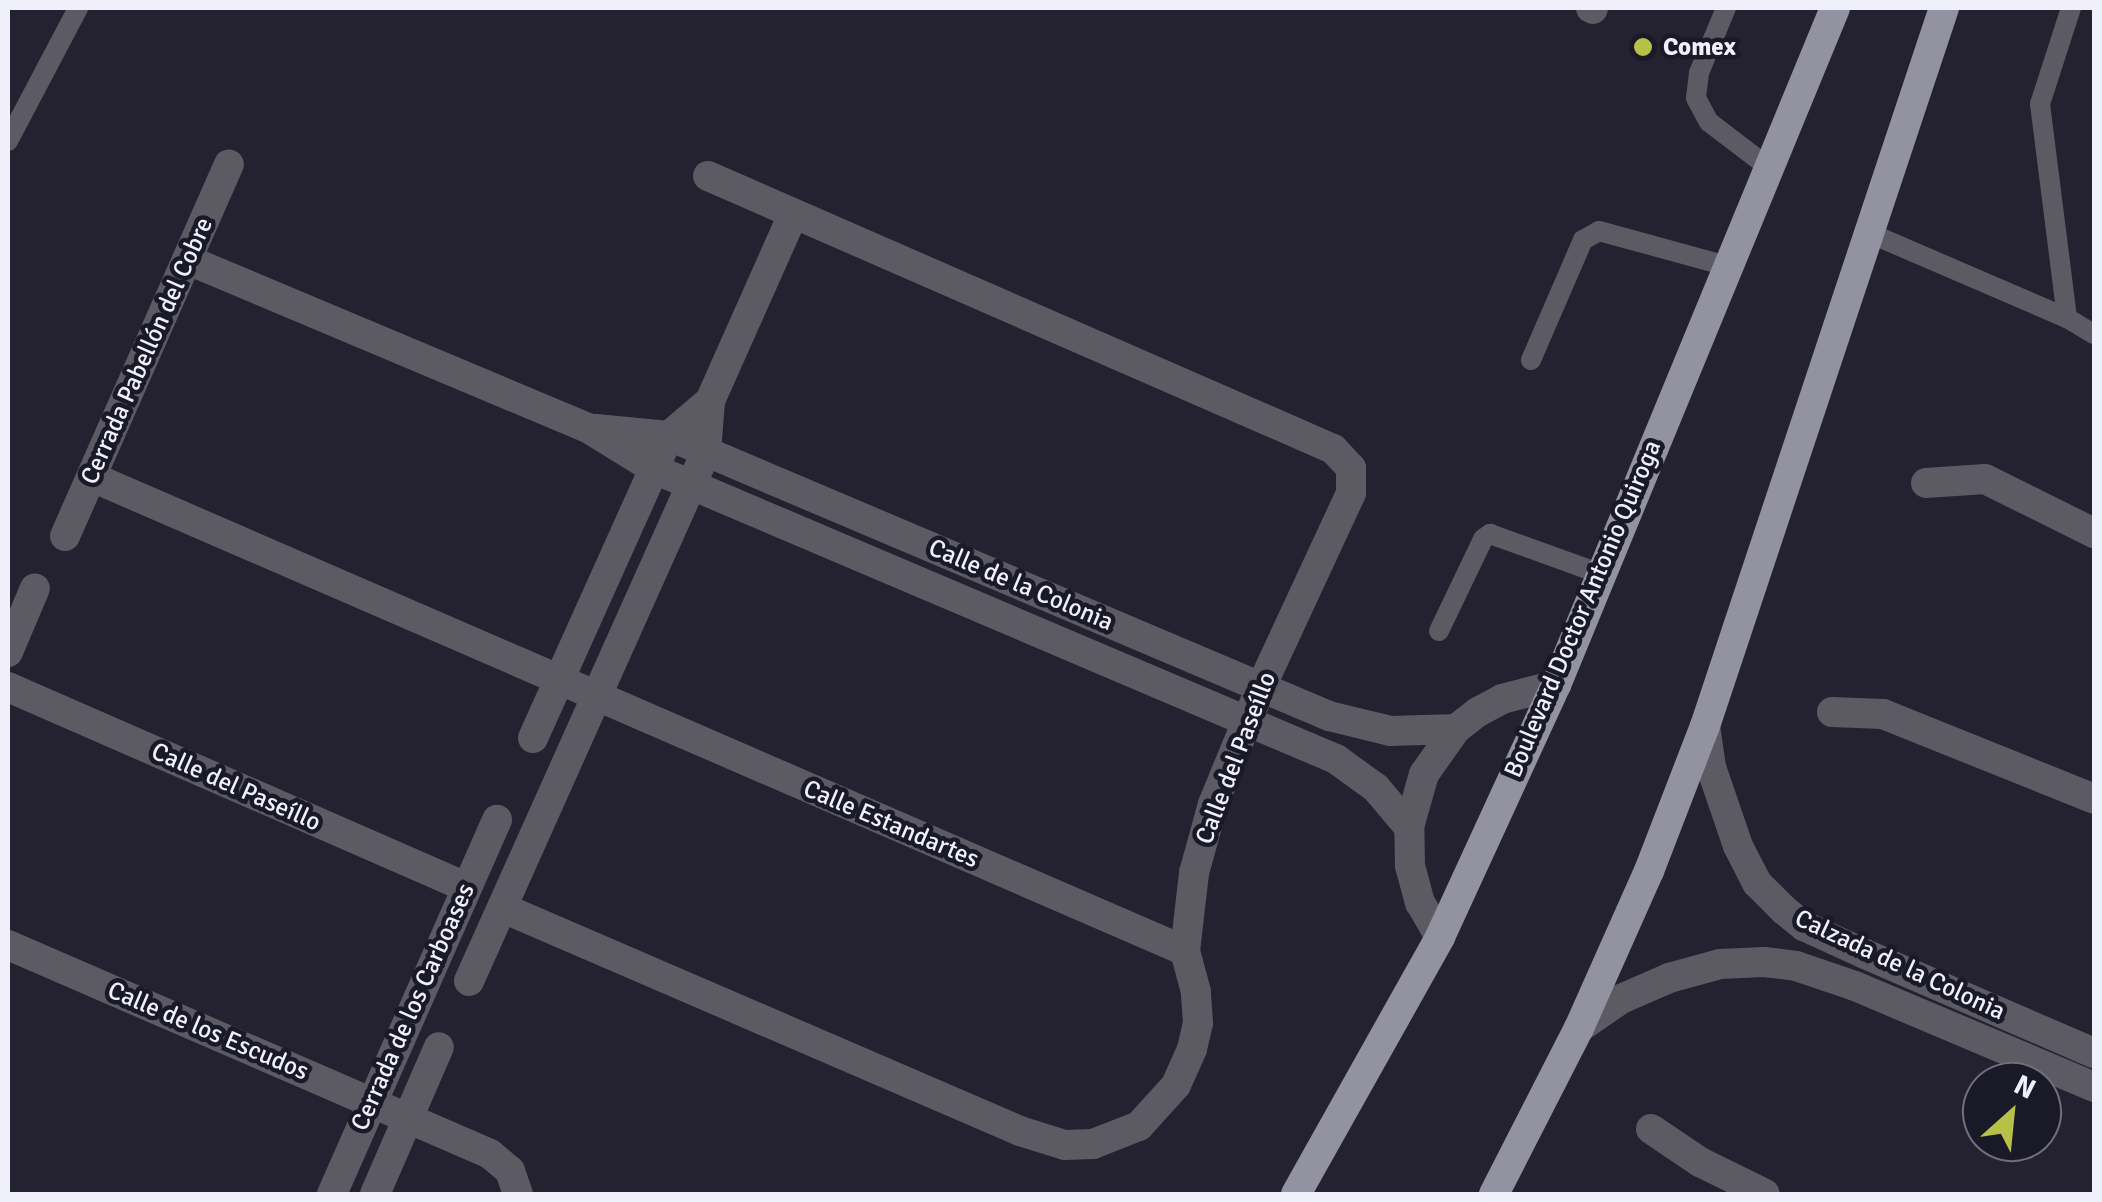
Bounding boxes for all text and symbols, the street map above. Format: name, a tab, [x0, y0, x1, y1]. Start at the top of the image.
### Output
place label: Comex	[1663, 32, 1736, 62]
marker: Comex	[1632, 36, 1654, 58]
street label: Cerrada Pabellón del Cobre	[75, 213, 219, 489]
street label: Boulevard Doctor Antonio Quiroga	[1498, 436, 1668, 782]
street label: Calle de la Colonia	[924, 533, 1118, 637]
street label: Calle del Paseíllo	[1189, 668, 1283, 848]
street label: Calle del Paseíllo	[147, 736, 325, 838]
street label: Calle Estandartes	[799, 774, 983, 874]
street label: Cerrada de los Carboases	[345, 879, 481, 1135]
street label: Calzada de la Colonia	[1790, 903, 2010, 1027]
street label: Calle de los Escudos	[103, 975, 313, 1087]
north arrow	[1962, 1062, 2062, 1162]
text: N	[2008, 1067, 2041, 1107]

